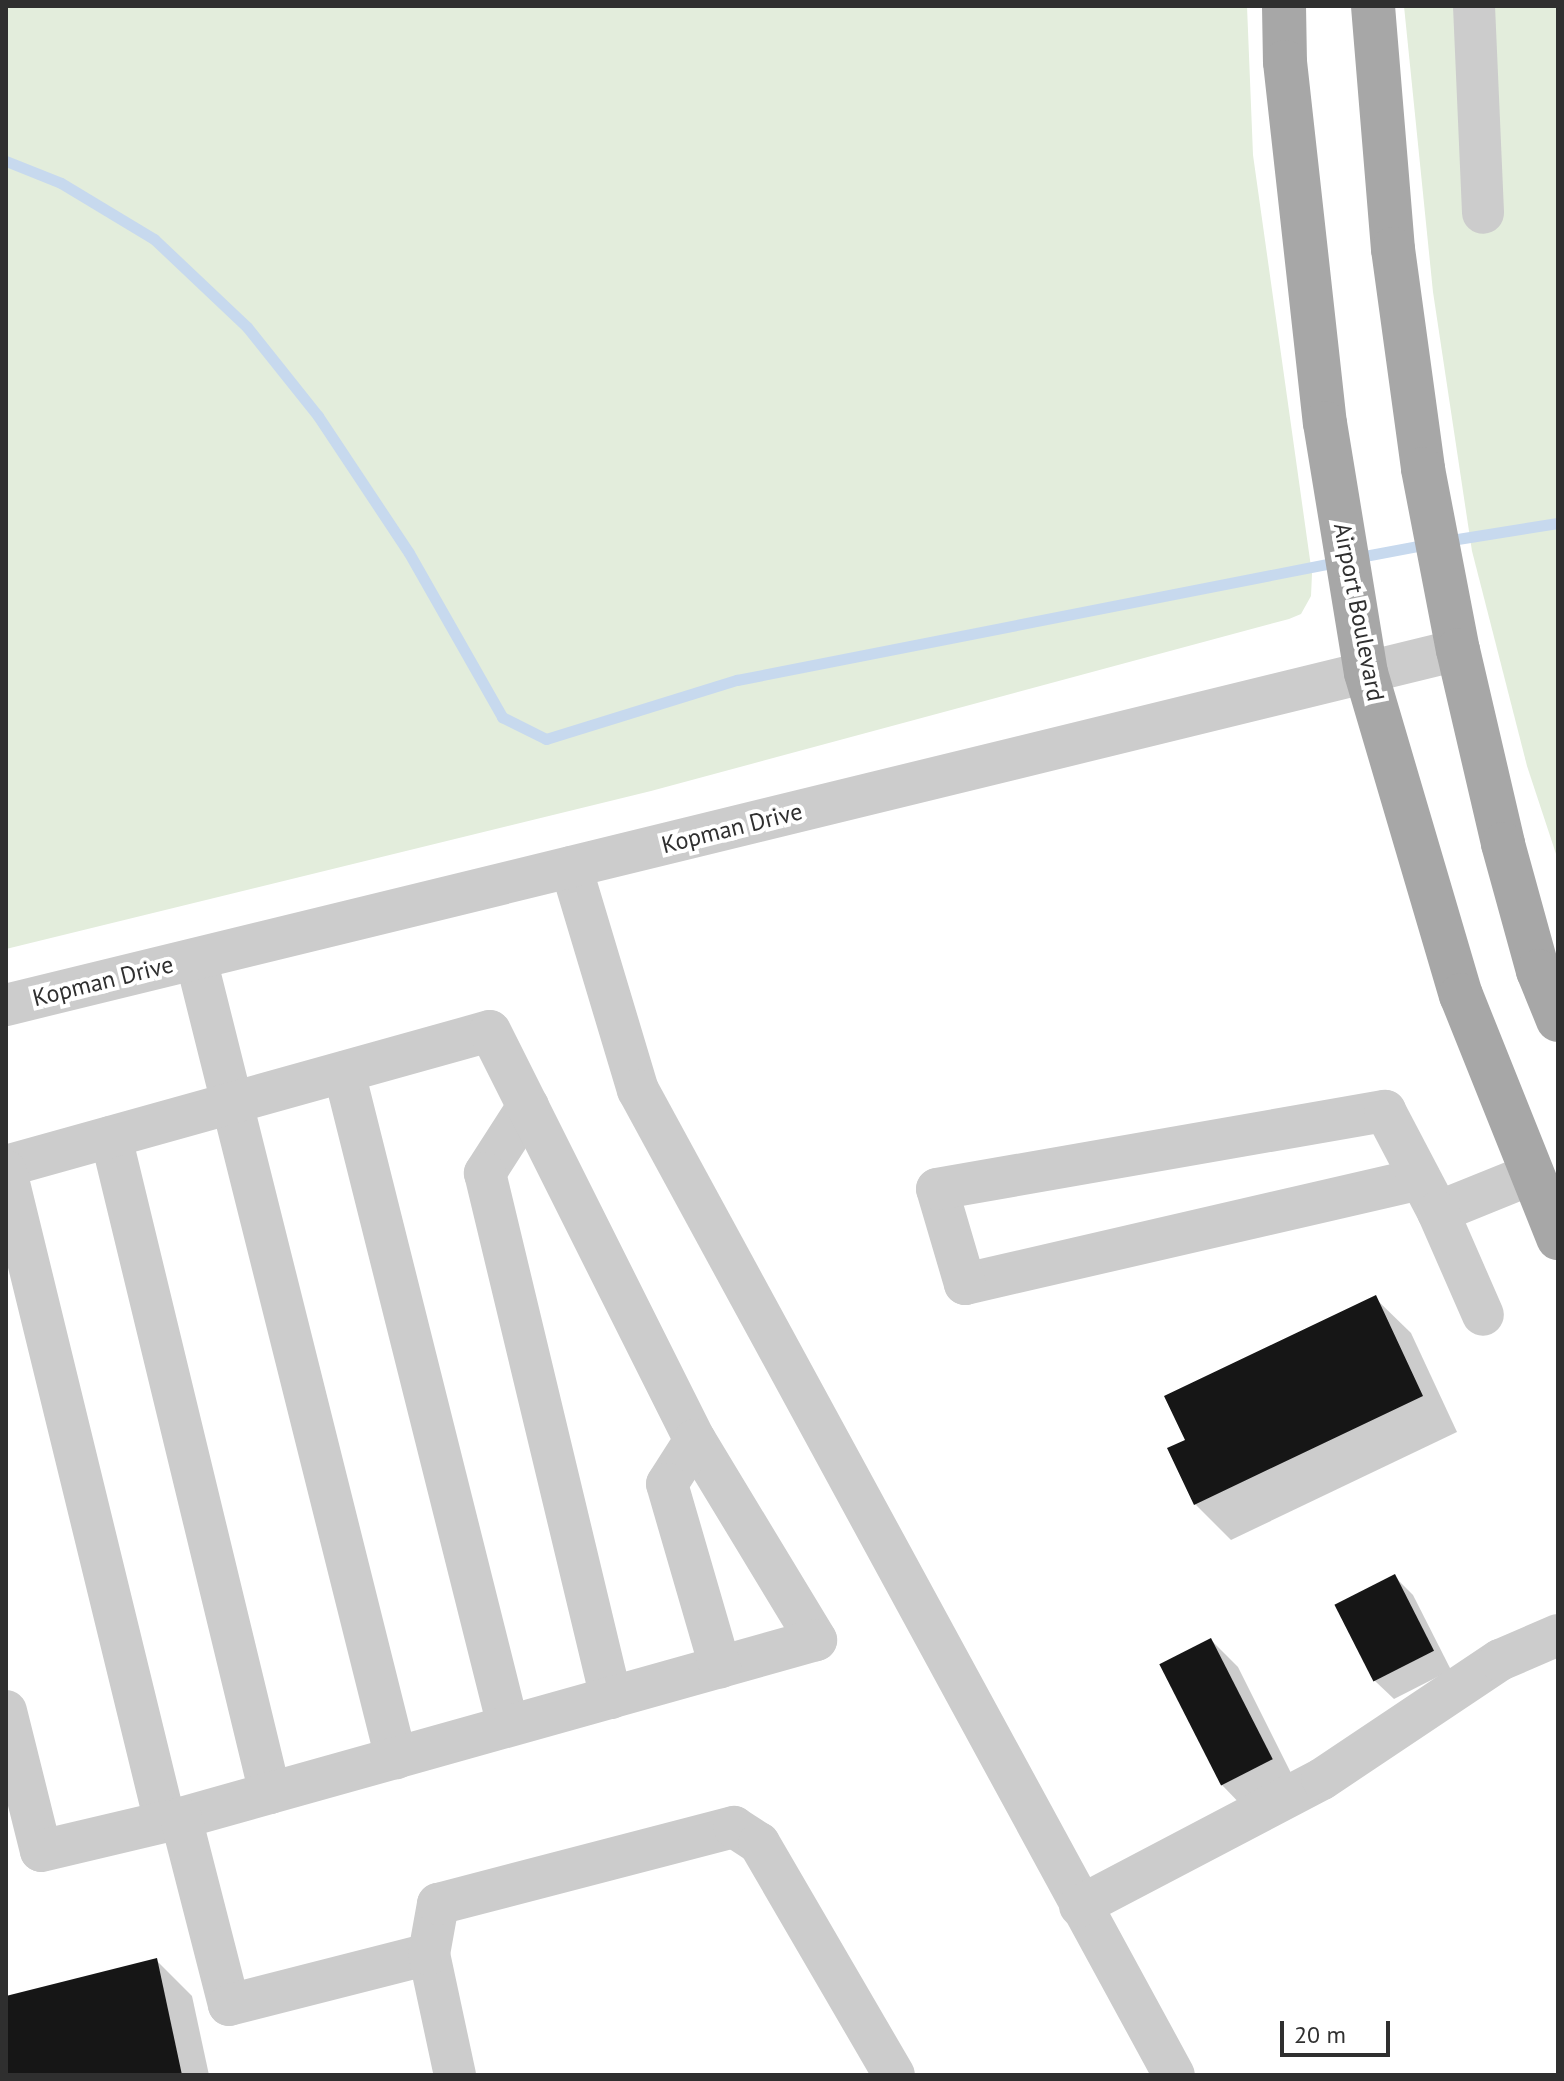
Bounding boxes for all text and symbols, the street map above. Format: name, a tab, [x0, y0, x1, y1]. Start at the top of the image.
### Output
street label: Airport Boulevard	[1328, 520, 1390, 704]
street label: Kopman Drive	[659, 797, 805, 859]
street label: Kopman Drive	[30, 950, 176, 1012]
scale bar	[1284, 2005, 1394, 2055]
text: 20 m	[1294, 2019, 1346, 2050]

